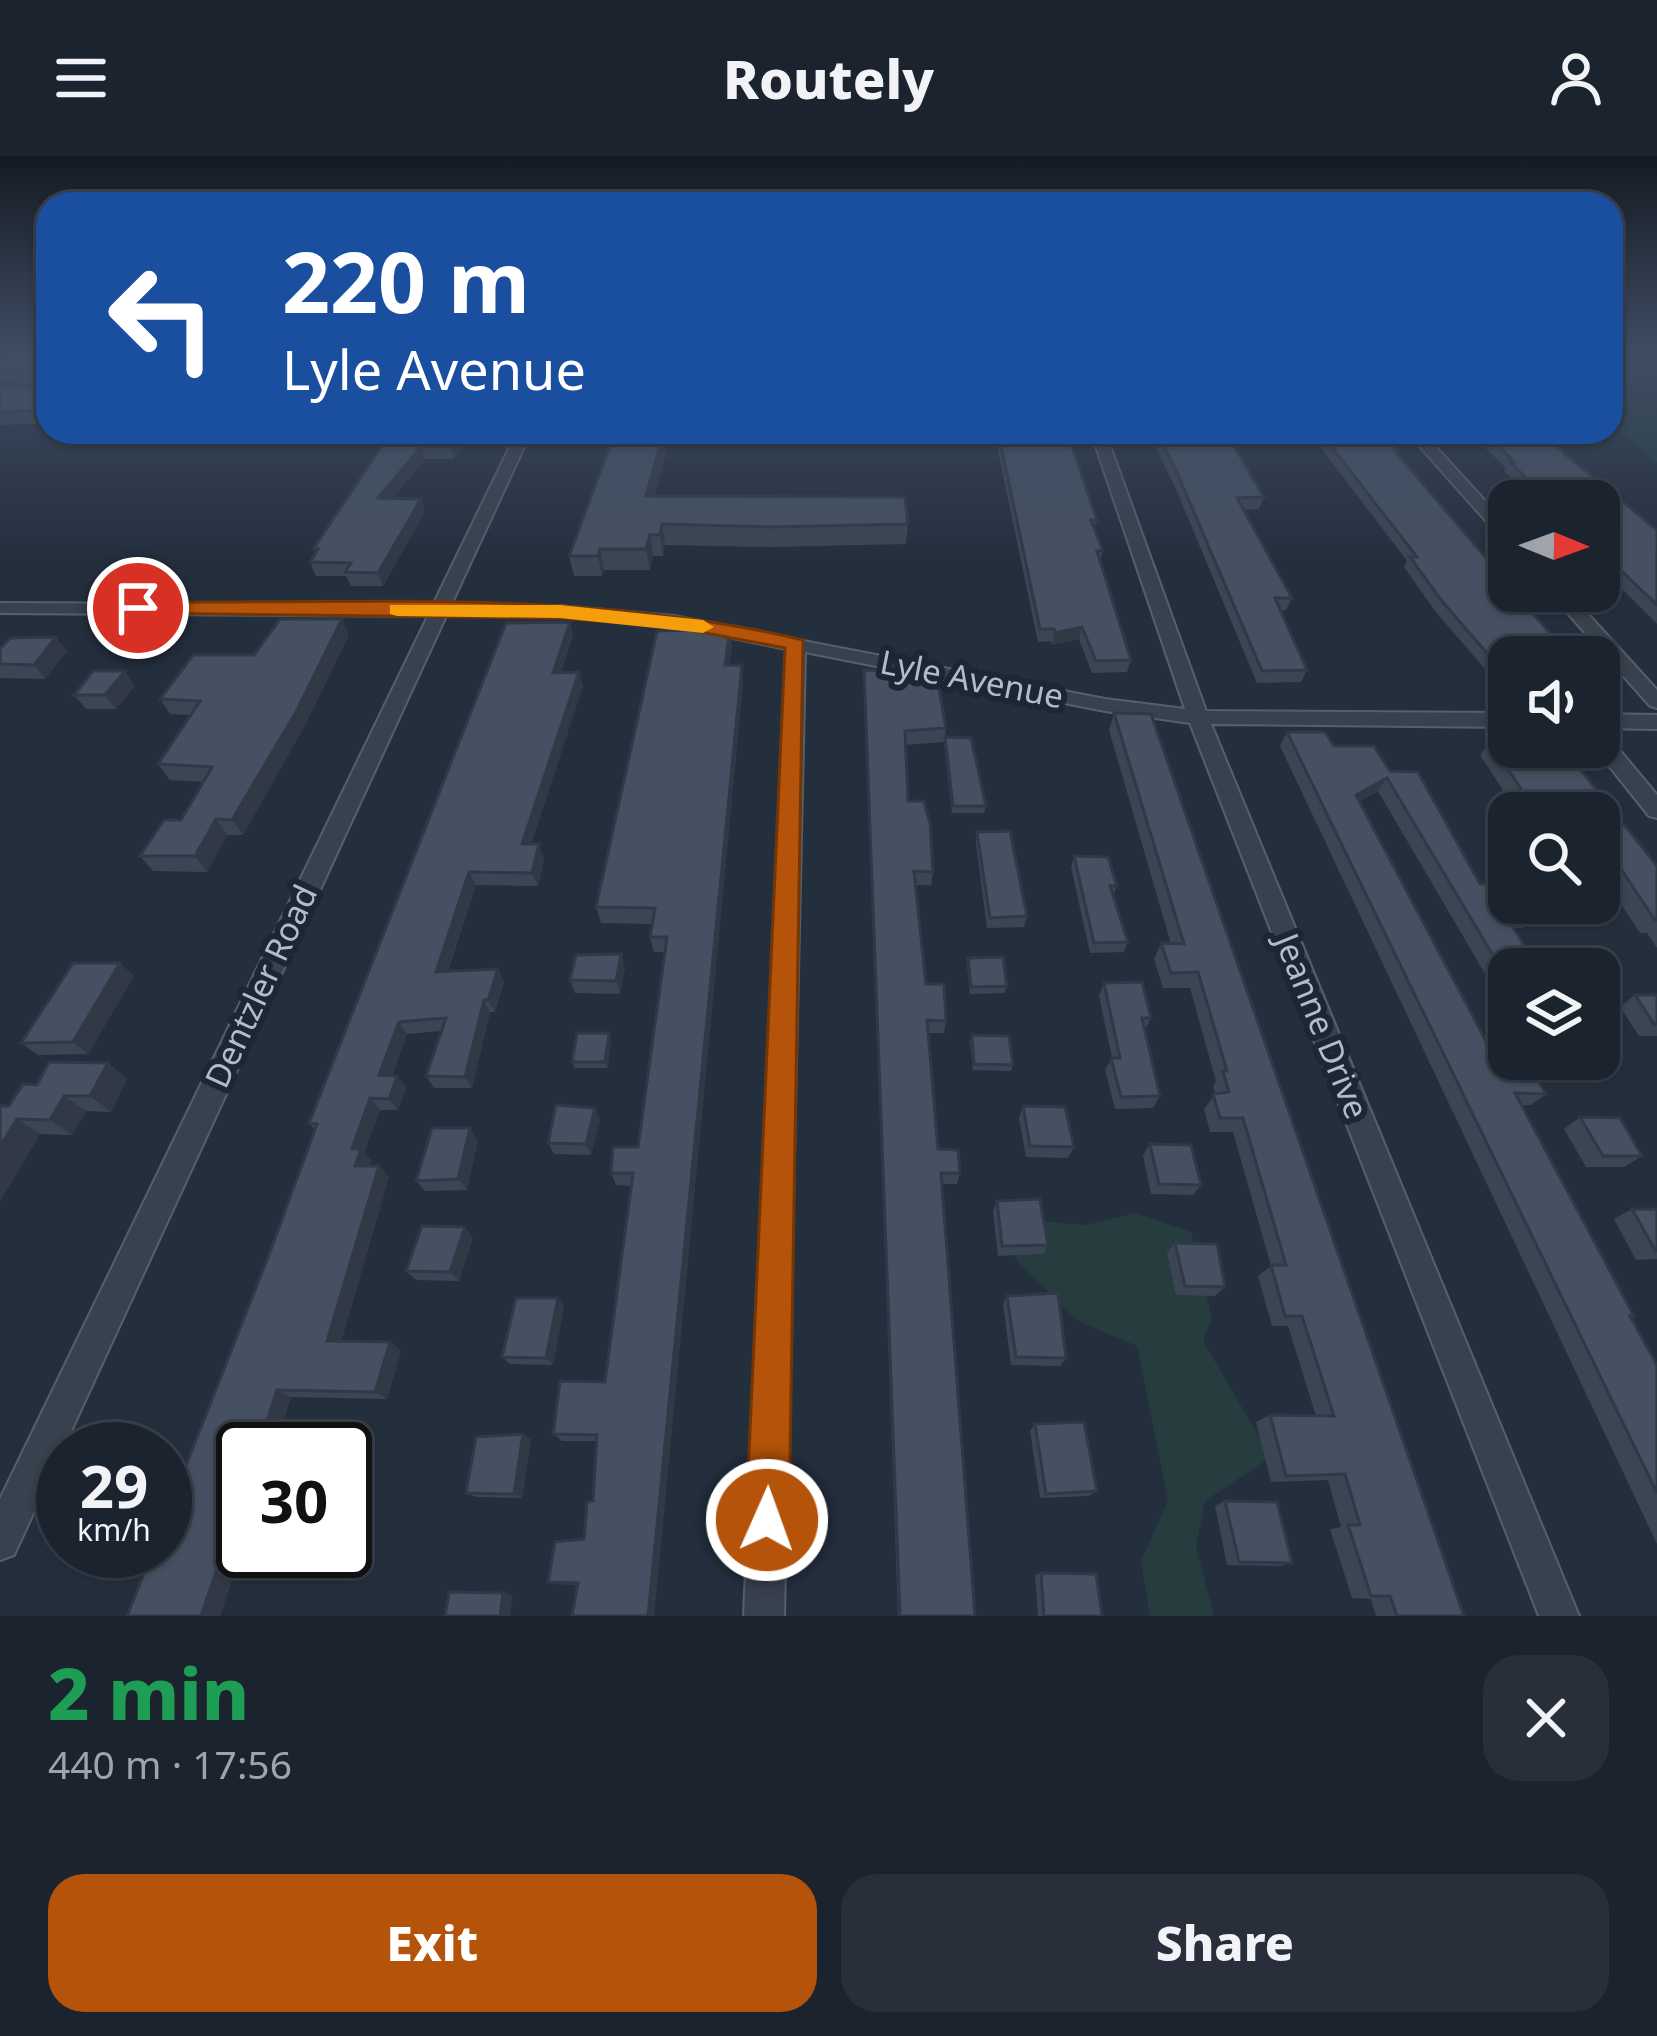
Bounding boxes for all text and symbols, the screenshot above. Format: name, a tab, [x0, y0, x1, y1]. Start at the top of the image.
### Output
text: Routely	[723, 41, 934, 115]
icon: menu	[48, 45, 114, 111]
icon: person	[1543, 45, 1609, 111]
text: 220 m	[282, 223, 530, 338]
icon: left	[84, 240, 240, 396]
text: Lyle Avenue	[282, 332, 586, 406]
north arrow	[1488, 480, 1620, 612]
map controls	[1488, 480, 1620, 1080]
pin	[87, 557, 189, 659]
icon: arrive	[105, 575, 171, 641]
button: sound	[1488, 636, 1620, 768]
street label: Lyle Avenue	[877, 639, 1068, 718]
button: search	[1488, 792, 1620, 924]
street label: Dentzler Road	[194, 877, 327, 1095]
street label: Jeanne Drive	[1264, 924, 1380, 1125]
button: layers	[1488, 948, 1620, 1080]
speed limit sign: 30	[216, 1422, 372, 1578]
text: 29	[80, 1444, 148, 1526]
position arrow	[704, 1457, 830, 1583]
text: km/h	[77, 1509, 151, 1550]
text: 2 min	[48, 1643, 249, 1741]
button: close	[1483, 1655, 1609, 1781]
text: 440 m · 17:56	[48, 1737, 292, 1790]
button: Exit	[48, 1874, 817, 2012]
button: Share	[841, 1874, 1609, 2012]

